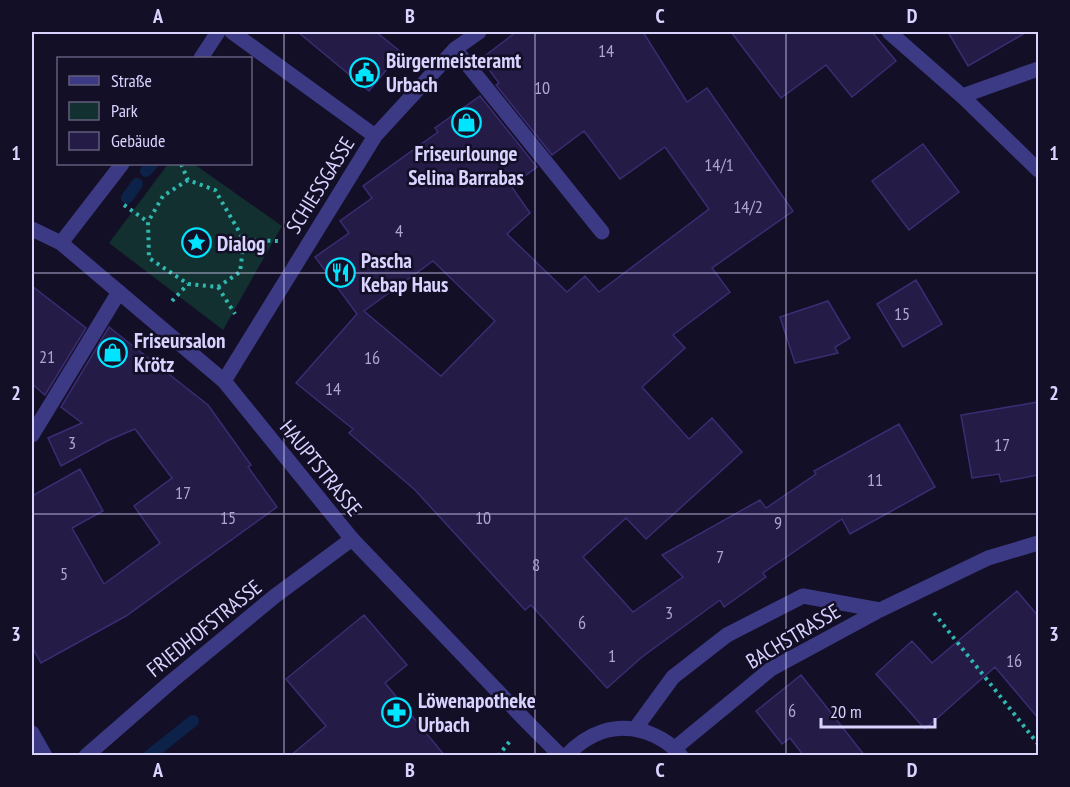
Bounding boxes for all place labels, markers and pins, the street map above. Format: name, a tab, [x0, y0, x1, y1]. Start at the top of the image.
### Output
place label: Bürgermeisteramt Urbach	[386, 47, 521, 98]
public building icon: Bürgermeisteramt Urbach	[349, 56, 381, 88]
shop icon: Friseurlounge Selina Barrabas	[450, 106, 482, 138]
place label: Friseurlounge Selina Barrabas	[408, 140, 524, 191]
place icon: Dialog	[180, 227, 212, 259]
place label: Dialog	[217, 230, 265, 257]
place label: Pascha Kebap Haus	[361, 247, 448, 298]
restaurant icon: Pascha Kebap Haus	[324, 256, 356, 288]
place label: Friseursalon Krötz	[134, 327, 225, 378]
shop icon: Friseursalon Krötz	[97, 336, 129, 368]
place label: Löwenapotheke Urbach	[418, 687, 536, 738]
pharmacy icon: Löwenapotheke Urbach	[381, 696, 413, 728]

